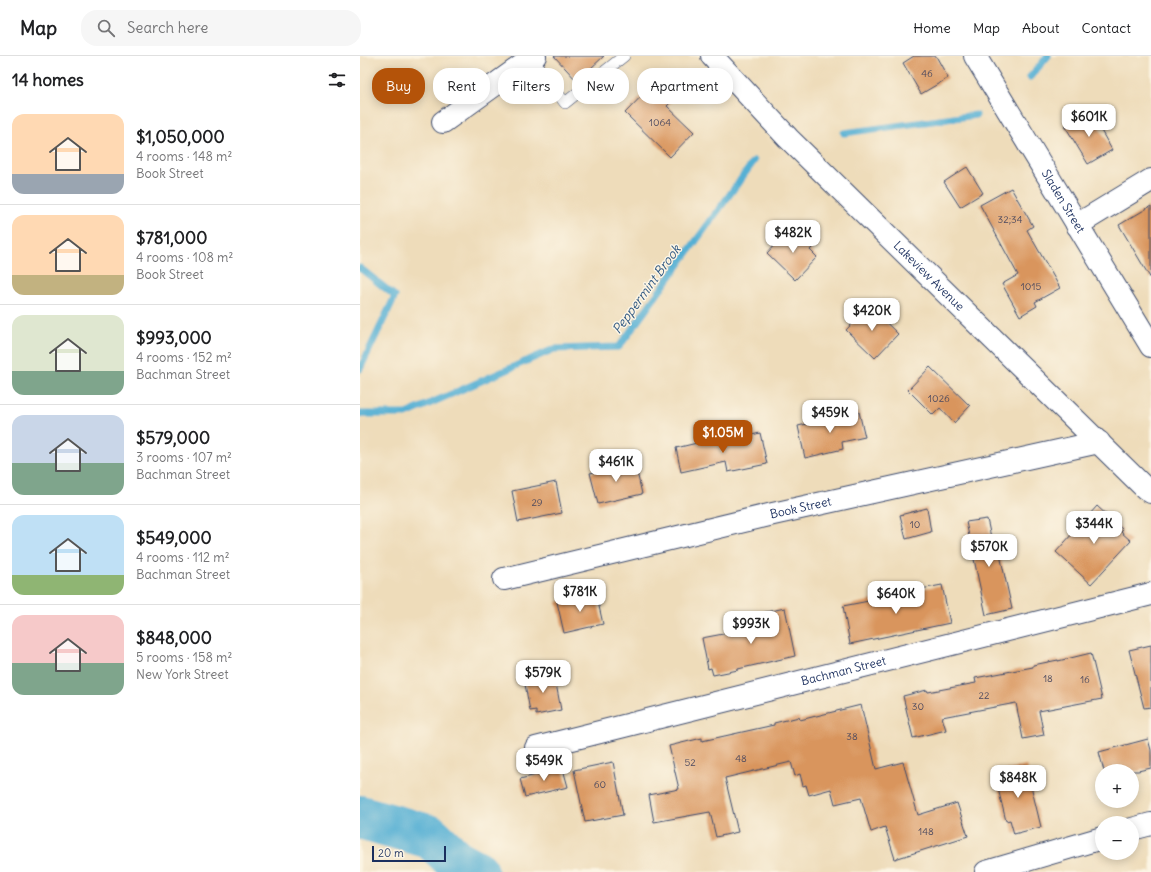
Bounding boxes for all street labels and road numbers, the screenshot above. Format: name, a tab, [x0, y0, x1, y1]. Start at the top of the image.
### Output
street label: Sladen Street	[1039, 167, 1089, 236]
street label: Lakeview Avenue	[891, 238, 968, 314]
street label: Book Street	[768, 493, 833, 521]
street label: Bachman Street	[799, 653, 887, 688]

